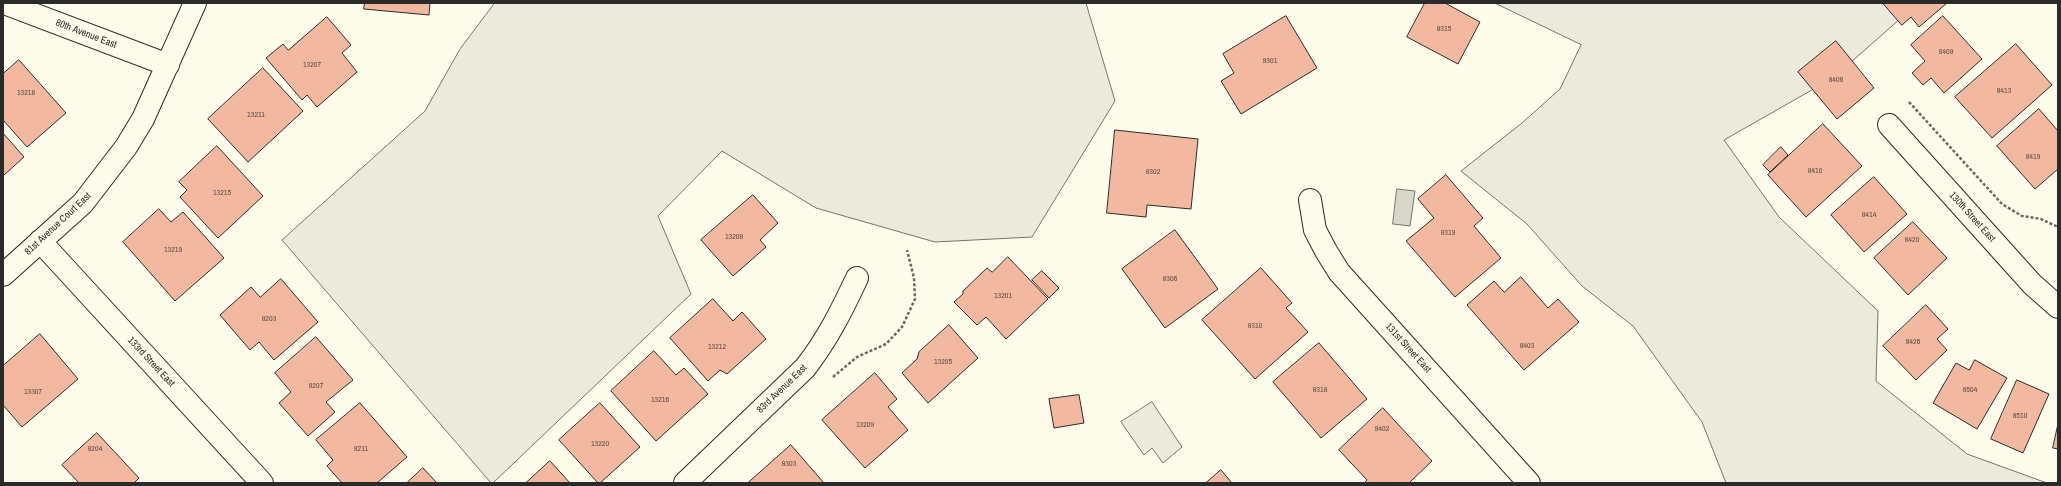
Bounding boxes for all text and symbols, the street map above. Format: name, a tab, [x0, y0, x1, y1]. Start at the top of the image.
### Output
street label: 80th Avenue East	[54, 17, 118, 51]
house number: 8315	[1437, 24, 1451, 34]
house number: 8409	[1939, 47, 1953, 57]
house number: 8301	[1263, 56, 1277, 66]
house number: 13207	[303, 60, 321, 70]
house number: 8406	[1829, 75, 1843, 85]
house number: 8413	[1997, 86, 2011, 96]
house number: 13218	[17, 88, 35, 98]
house number: 13211	[247, 110, 265, 120]
house number: 8419	[2026, 152, 2040, 162]
house number: 8410	[1808, 166, 1822, 176]
house number: 8302	[1146, 167, 1160, 177]
house number: 13215	[213, 188, 231, 198]
street label: 130th Street East	[1946, 189, 1998, 245]
street label: 81st Avenue Court East	[22, 190, 94, 258]
house number: 8414	[1862, 210, 1876, 220]
house number: 8319	[1441, 228, 1455, 238]
house number: 13208	[725, 232, 743, 242]
house number: 8420	[1905, 235, 1919, 245]
house number: 13219	[164, 245, 182, 255]
house number: 8306	[1163, 274, 1177, 284]
house number: 13201	[994, 291, 1012, 301]
house number: 8203	[262, 314, 276, 324]
house number: 8310	[1248, 321, 1262, 331]
street label: 131st Street East	[1382, 321, 1434, 375]
street label: 133rd Street East	[125, 335, 177, 389]
house number: 8426	[1906, 337, 1920, 347]
house number: 8403	[1520, 341, 1534, 351]
house number: 13212	[708, 342, 726, 352]
house number: 13205	[934, 357, 952, 367]
street label: 83rd Avenue East	[754, 362, 810, 416]
house number: 8207	[309, 381, 323, 391]
house number: 8318	[1313, 385, 1327, 395]
house number: 8504	[1963, 385, 1977, 395]
house number: 13307	[24, 387, 42, 397]
house number: 13216	[651, 395, 669, 405]
house number: 8510	[2013, 411, 2027, 421]
house number: 13209	[856, 420, 874, 430]
house number: 8402	[1375, 424, 1389, 434]
house number: 13220	[591, 439, 609, 449]
house number: 8204	[88, 444, 102, 454]
house number: 8211	[354, 444, 368, 454]
house number: 8303	[782, 459, 796, 469]

